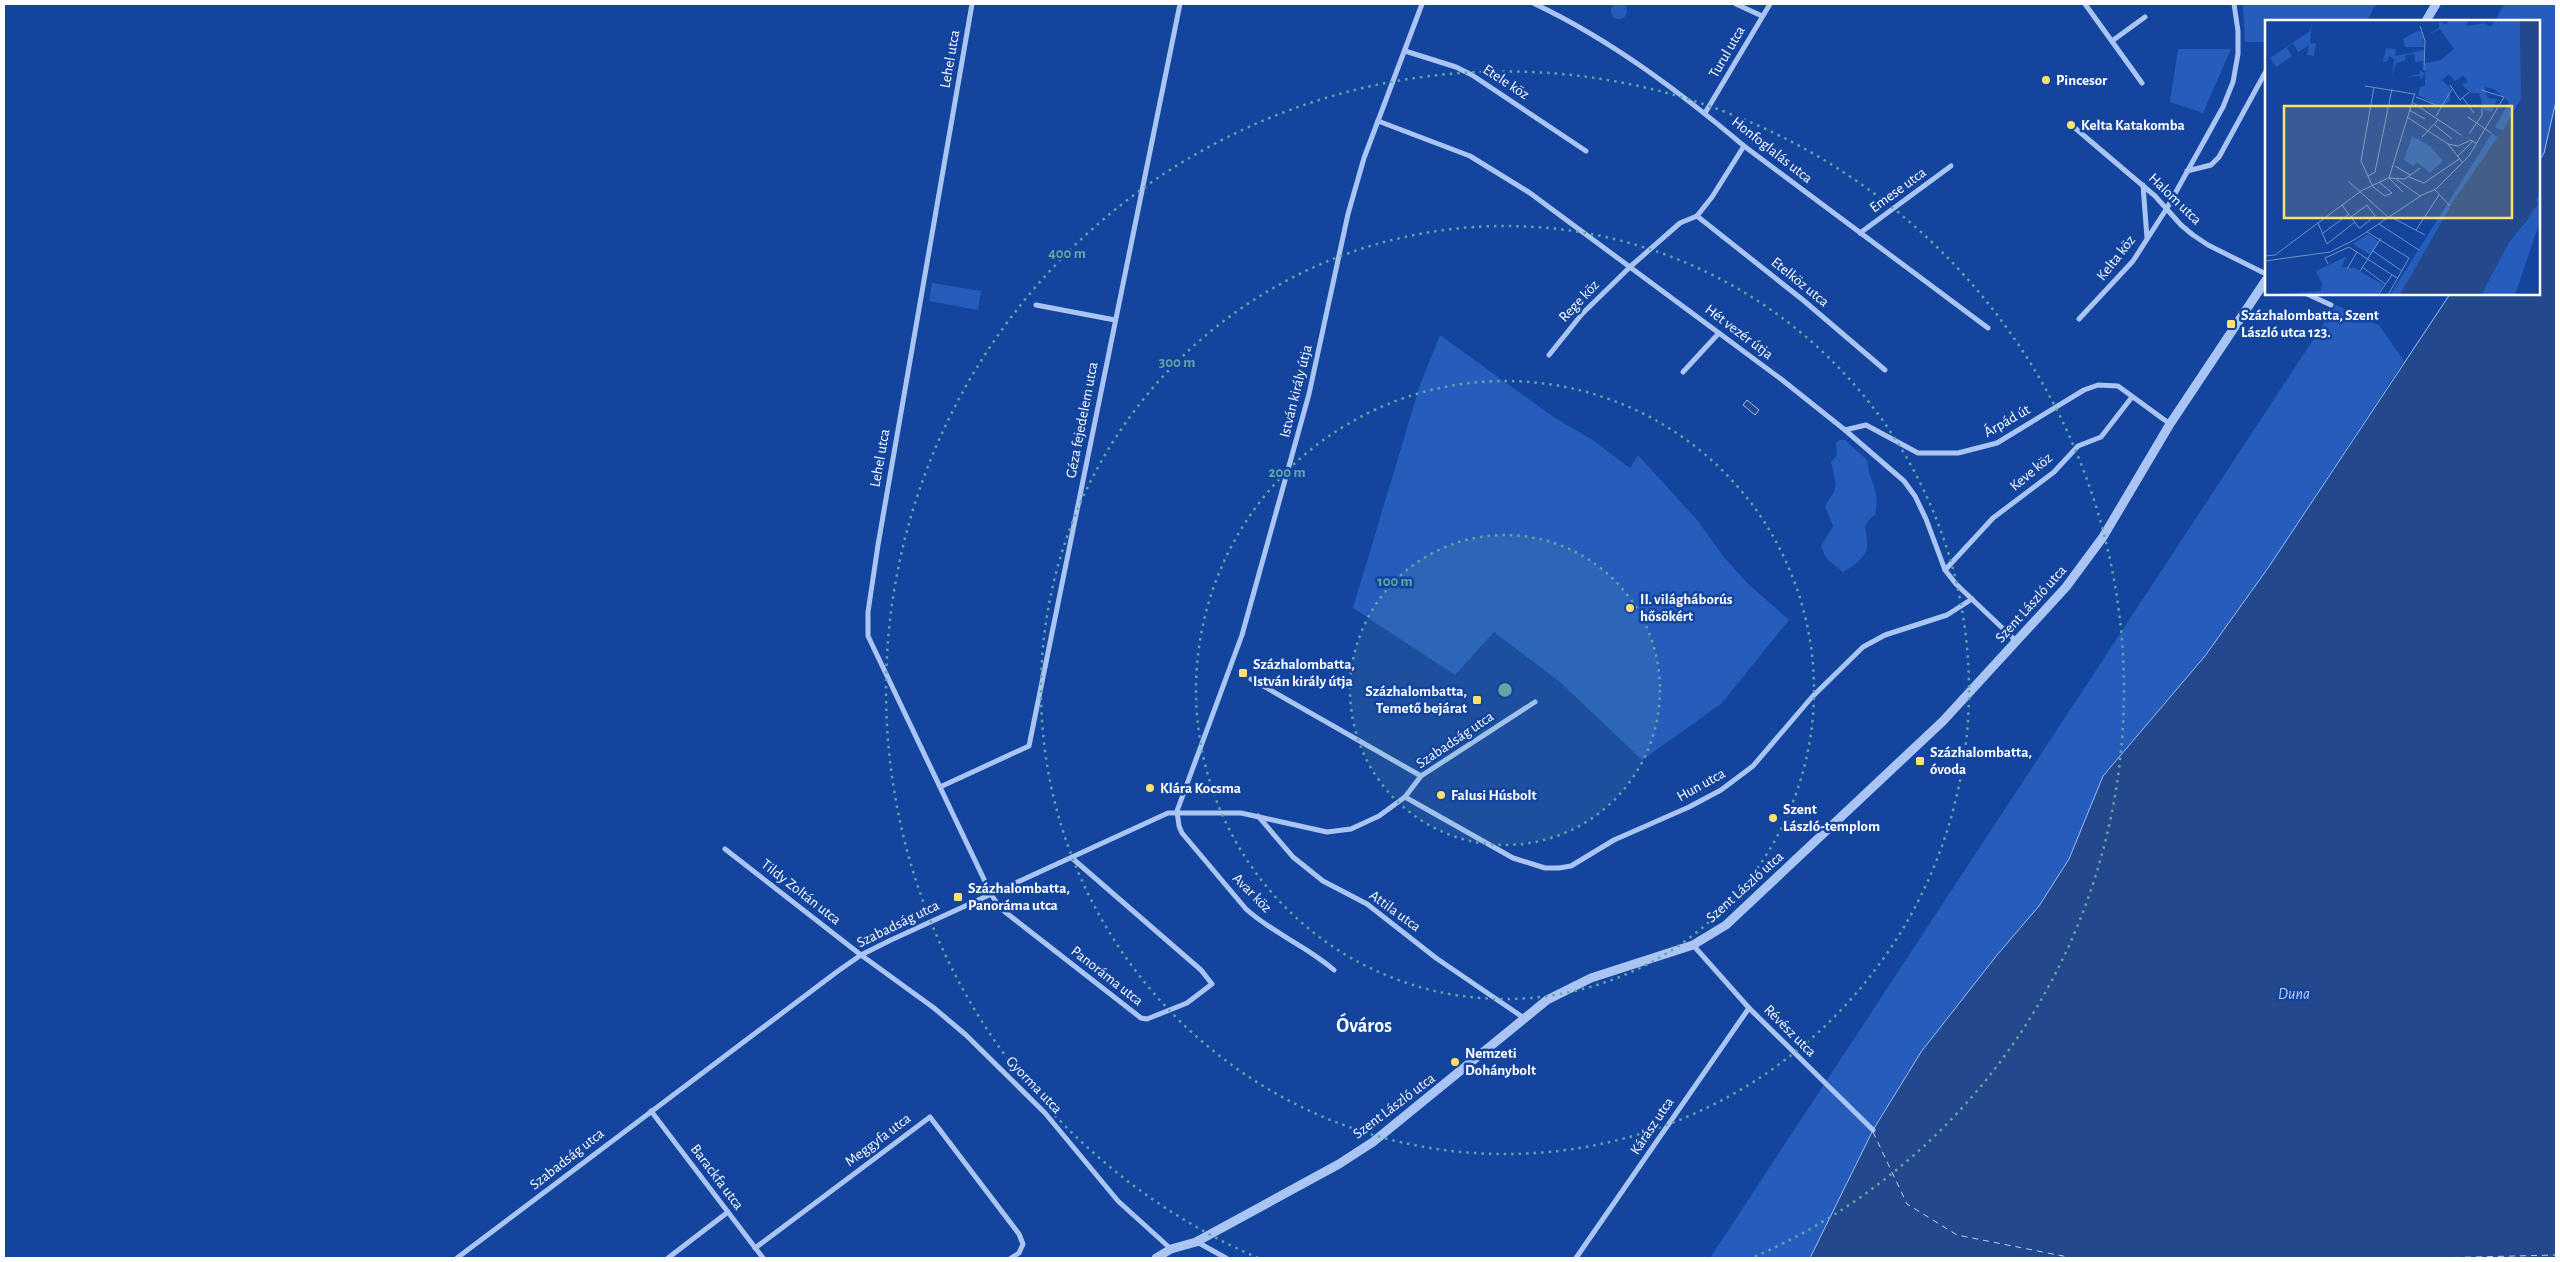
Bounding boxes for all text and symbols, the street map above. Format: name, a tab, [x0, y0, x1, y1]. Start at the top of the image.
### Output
inset map	[2265, 20, 2540, 295]
street label: Turul utca	[1706, 23, 1748, 81]
street label: Lehel utca	[938, 29, 962, 89]
street label: Etele köz	[1480, 62, 1532, 102]
place label: Pincesor	[2056, 73, 2108, 88]
marker: Pincesor	[2040, 74, 2052, 86]
street label: Honfoglalás utca	[1729, 114, 1815, 186]
place label: Kelta Katakomba	[2081, 118, 2185, 133]
marker: Kelta Katakomba	[2065, 119, 2077, 131]
street label: Emese utca	[1867, 165, 1929, 215]
street label: Halom utca	[2146, 170, 2204, 228]
street label: Kelta köz	[2094, 233, 2138, 283]
text: 400 m	[1048, 246, 1086, 261]
street label: Etelköz utca	[1768, 254, 1832, 310]
street label: Rege köz	[1556, 277, 1602, 325]
street label: Hét vezér útja	[1702, 302, 1776, 362]
place label: Százhalombatta, Szent László utca 123.	[2241, 308, 2379, 340]
marker: Százhalombatta, Szent László utca 123.	[2225, 318, 2237, 330]
street label: István király útja	[1277, 343, 1315, 439]
text: 300 m	[1159, 355, 1195, 370]
street label: Géza fejedelem utca	[1063, 361, 1101, 479]
street label: Árpád út	[1980, 400, 2033, 440]
street label: Lehel utca	[868, 428, 892, 488]
street label: Keve köz	[2007, 450, 2055, 494]
text: 200 m	[1268, 465, 1306, 480]
street label: Szent László utca	[1993, 562, 2069, 646]
text: 100 m	[1377, 574, 1413, 589]
place label: II. világháborús hősökért	[1640, 592, 1733, 624]
marker: II. világháborús hősökért	[1624, 602, 1636, 614]
place label: Százhalombatta, István király útja	[1253, 657, 1355, 689]
marker: Százhalombatta, István király útja	[1237, 667, 1249, 679]
centre of rings	[1496, 681, 1514, 699]
place label: Százhalombatta, Temető bejárat	[1365, 684, 1467, 716]
marker: Százhalombatta, Temető bejárat	[1471, 694, 1483, 706]
street label: Szabadság utca	[1414, 709, 1496, 771]
place label: Százhalombatta, óvoda	[1930, 745, 2032, 777]
marker: Százhalombatta, óvoda	[1914, 755, 1926, 767]
street label: Hun utca	[1674, 766, 1728, 804]
place label: Klára Kocsma	[1160, 781, 1241, 796]
marker: Klára Kocsma	[1144, 782, 1156, 794]
place label: Falusi Húsbolt	[1451, 788, 1537, 803]
marker: Falusi Húsbolt	[1435, 789, 1447, 801]
place label: Szent László-templom	[1783, 802, 1880, 834]
marker: Szent László-templom	[1767, 812, 1779, 824]
street label: Szent László utca	[1703, 849, 1787, 925]
street label: Tildy Zoltán utca	[758, 856, 844, 928]
street label: Avar köz	[1230, 871, 1274, 915]
place label: Százhalombatta, Panoráma utca	[968, 881, 1070, 913]
street label: Attila utca	[1367, 887, 1424, 935]
marker: Százhalombatta, Panoráma utca	[952, 891, 964, 903]
street label: Szabadság utca	[854, 898, 942, 950]
street label: Panoráma utca	[1068, 943, 1146, 1009]
water label: Duna	[2278, 986, 2310, 1002]
street label: Révész utca	[1761, 1002, 1819, 1060]
district label: Óváros	[1336, 1013, 1392, 1036]
place label: Nemzeti Dohánybolt	[1465, 1046, 1536, 1078]
street label: Gyorma utca	[1003, 1053, 1065, 1117]
marker: Nemzeti Dohánybolt	[1449, 1056, 1461, 1068]
street label: Szent László utca	[1350, 1070, 1438, 1142]
street label: Kárász utca	[1627, 1095, 1677, 1157]
street label: Meggyfa utca	[842, 1111, 914, 1169]
street label: Szabadság utca	[527, 1125, 607, 1193]
street label: Barackfa utca	[688, 1141, 746, 1213]

